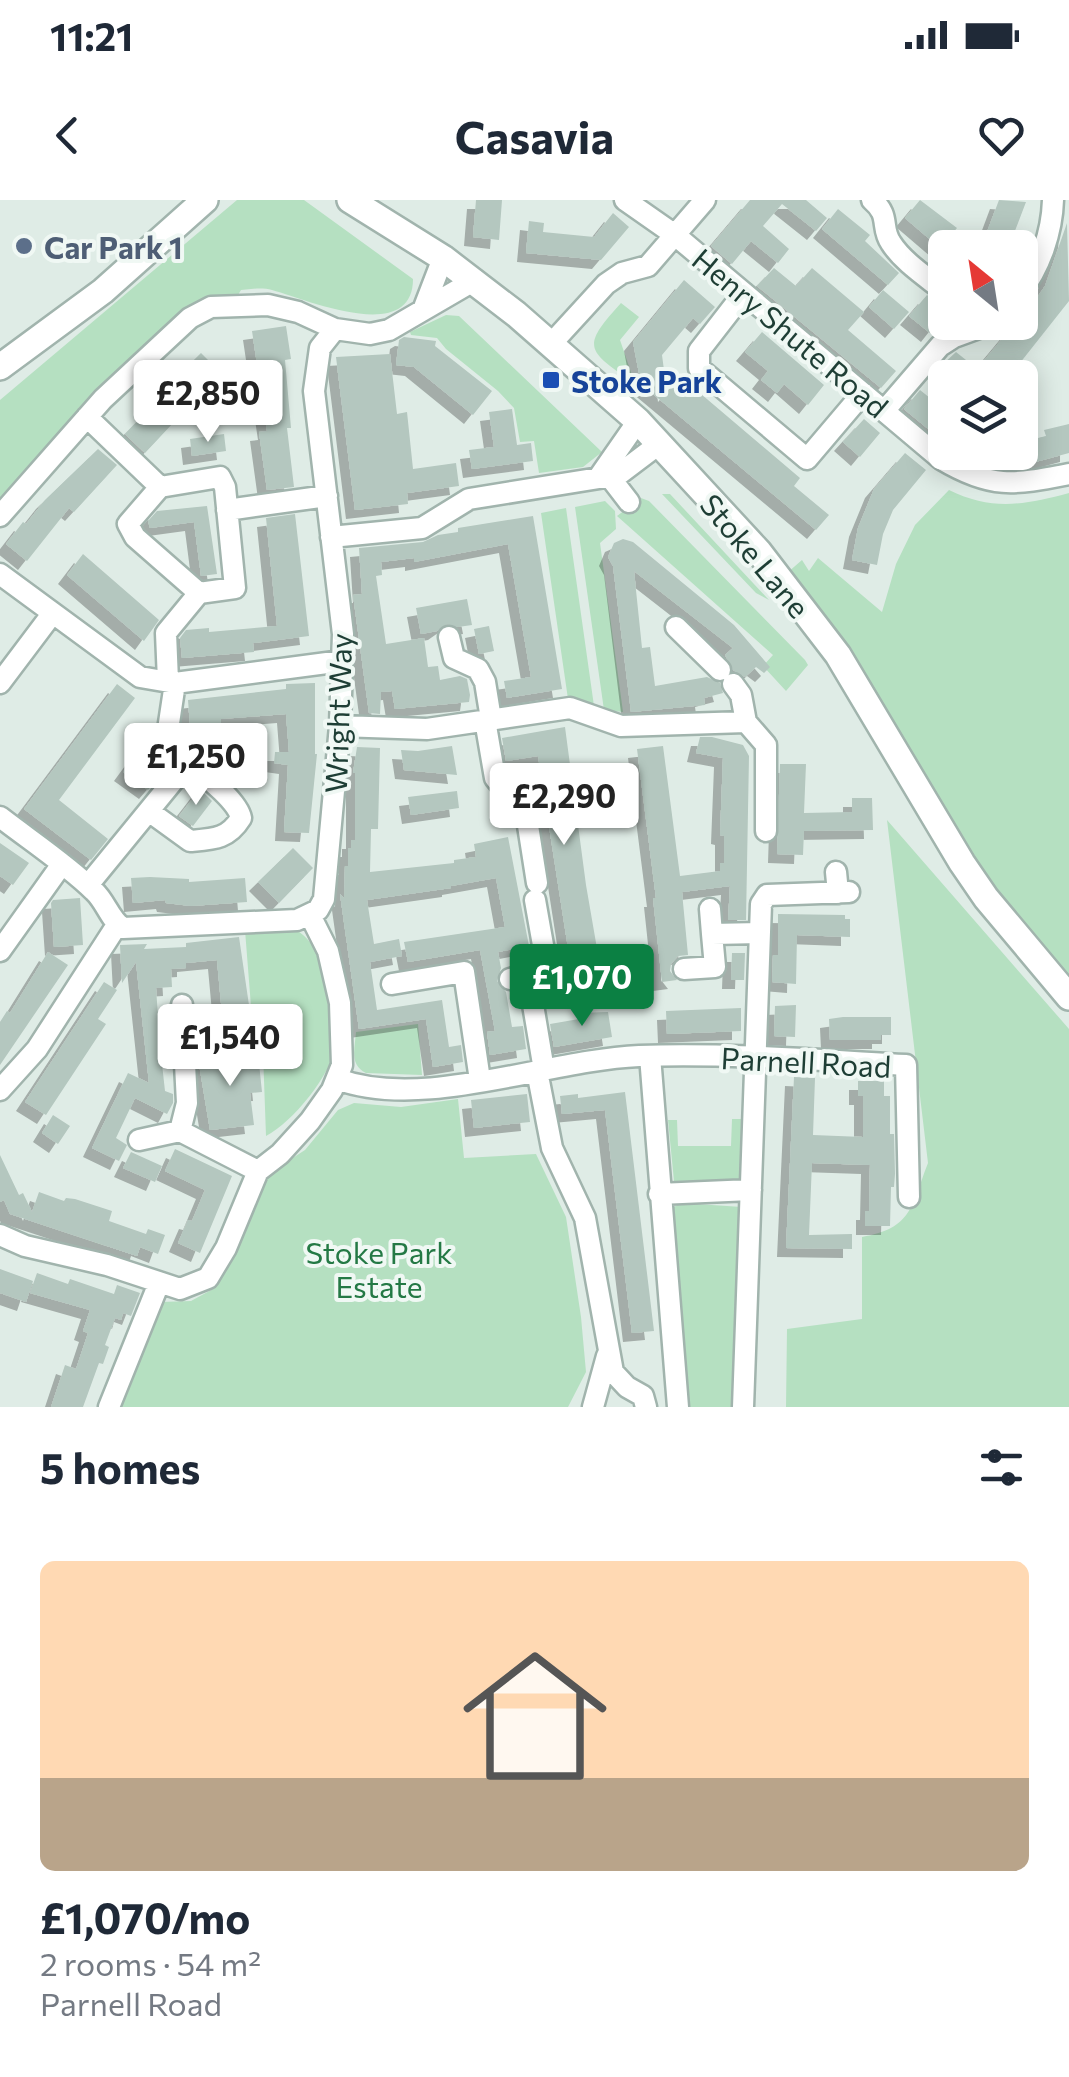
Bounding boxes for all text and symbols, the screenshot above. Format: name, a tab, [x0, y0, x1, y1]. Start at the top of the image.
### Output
text: 11:21	[50, 12, 133, 59]
icon: back	[40, 108, 95, 163]
text: Casavia	[455, 108, 614, 163]
icon: heart	[974, 108, 1029, 163]
place label: Car Park 1	[44, 228, 183, 265]
north arrow	[928, 230, 1038, 340]
map controls	[928, 230, 1038, 470]
marker: Car Park 1	[13, 235, 35, 257]
street label: Henry Shute Road	[686, 239, 896, 425]
pin: £2,850	[127, 360, 289, 445]
button: layers	[928, 360, 1038, 470]
place label: Stoke Park	[571, 362, 722, 399]
marker: Stoke Park	[540, 369, 562, 391]
text: £2,850	[156, 372, 260, 412]
street label: Stoke Lane	[694, 486, 818, 624]
street label: Wright Way	[316, 632, 358, 794]
pin: £1,250	[115, 723, 277, 808]
text: £1,250	[146, 735, 246, 775]
pin: £2,290	[483, 763, 645, 848]
text: £2,290	[512, 775, 616, 815]
pin: £1,070	[501, 944, 663, 1029]
text: £1,070	[532, 956, 632, 996]
pin: £1,540	[149, 1004, 311, 1089]
text: £1,540	[180, 1016, 280, 1056]
street label: Parnell Road	[720, 1038, 892, 1084]
park label: Stoke Park Estate	[305, 1233, 453, 1304]
icon: filters	[974, 1440, 1029, 1495]
text: 5 homes	[40, 1441, 200, 1493]
icon: home	[445, 1626, 625, 1806]
text: £1,070/mo	[40, 1891, 250, 1943]
text: 2 rooms · 54 m²	[40, 1943, 261, 1983]
text: Parnell Road	[40, 1983, 222, 2023]

